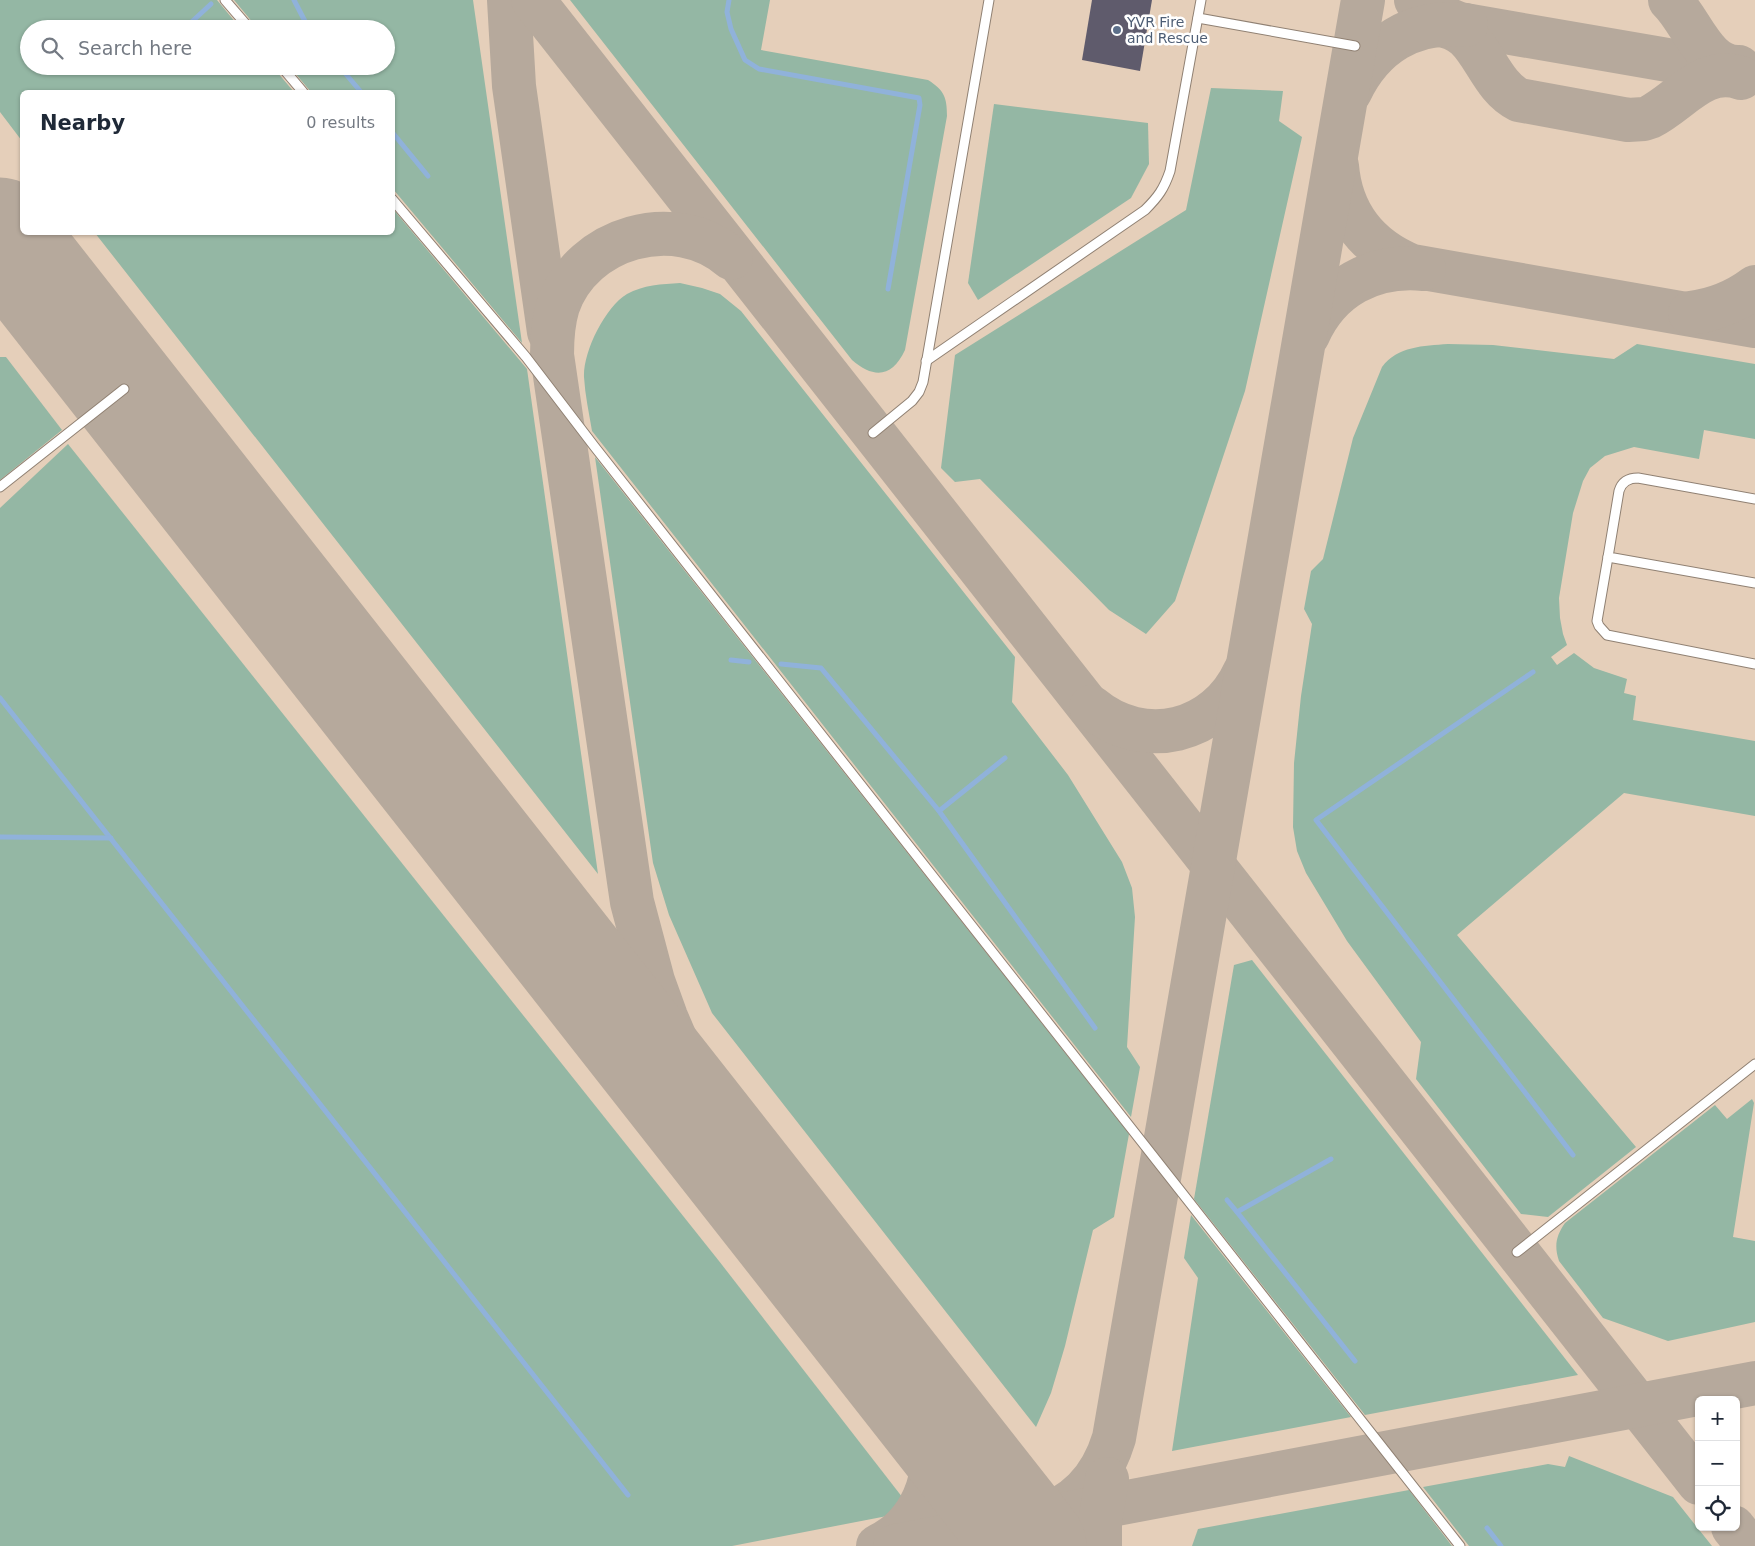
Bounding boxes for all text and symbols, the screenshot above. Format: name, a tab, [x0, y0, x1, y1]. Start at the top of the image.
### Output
place label: YVR Fire and Rescue	[1126, 14, 1208, 46]
search box	[20, 20, 395, 75]
marker: YVR Fire and Rescue	[1111, 24, 1123, 36]
icon: search	[38, 34, 66, 62]
text: Search here	[78, 37, 192, 59]
text: Nearby	[40, 111, 125, 135]
text: 0 results	[306, 113, 375, 132]
map controls	[1695, 1396, 1740, 1531]
button: +	[1695, 1396, 1740, 1441]
button: −	[1695, 1441, 1740, 1486]
button: locate	[1695, 1486, 1740, 1531]

